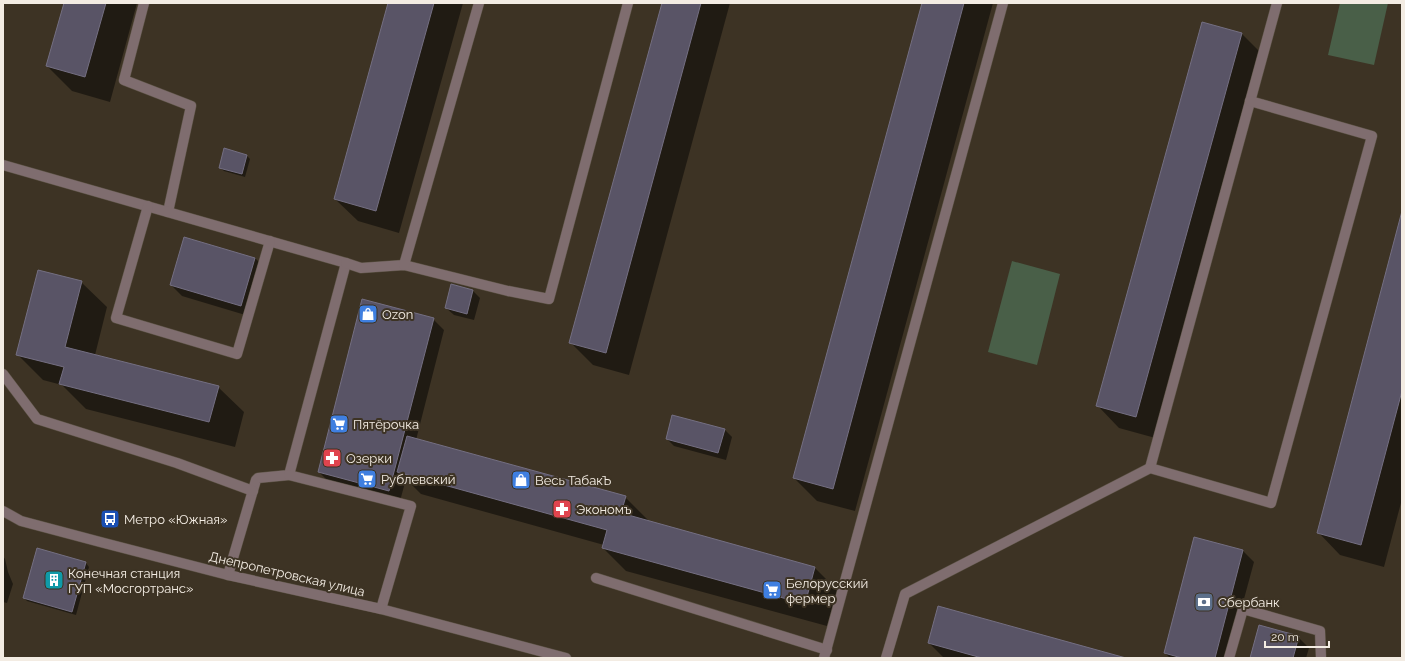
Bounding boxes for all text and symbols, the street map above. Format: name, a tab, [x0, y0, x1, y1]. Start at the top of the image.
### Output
shop icon: Ozon	[357, 303, 379, 325]
place label: Ozon	[382, 307, 413, 322]
supermarket icon: Пятёрочка	[328, 413, 350, 435]
place label: Пятёрочка	[353, 417, 419, 432]
pharmacy icon: Озерки	[321, 447, 343, 469]
place label: Озерки	[346, 451, 392, 466]
supermarket icon: Рублевский	[356, 468, 378, 490]
shop icon: Весь ТабакЪ	[510, 469, 532, 491]
place label: Рублевский	[381, 472, 455, 487]
place label: Весь ТабакЪ	[535, 473, 612, 488]
pharmacy icon: Экономъ	[551, 498, 573, 520]
place label: Экономъ	[576, 502, 632, 517]
bus stop icon: Метро «Южная»	[99, 508, 121, 530]
place label: Метро «Южная»	[124, 512, 228, 527]
street label: Днепропетровская улица	[208, 549, 366, 599]
place label: Конечная станция ГУП «Мосгортранс»	[68, 566, 193, 596]
building icon: Конечная станция ГУП «Мосгортранс»	[43, 569, 65, 591]
place label: Белорусский фермер	[786, 576, 868, 606]
supermarket icon: Белорусский фермер	[761, 579, 783, 601]
bank icon: Сбербанк	[1193, 591, 1215, 613]
place label: Сбербанк	[1218, 595, 1280, 610]
scale bar	[1265, 623, 1329, 649]
text: 20 m	[1271, 630, 1299, 644]

